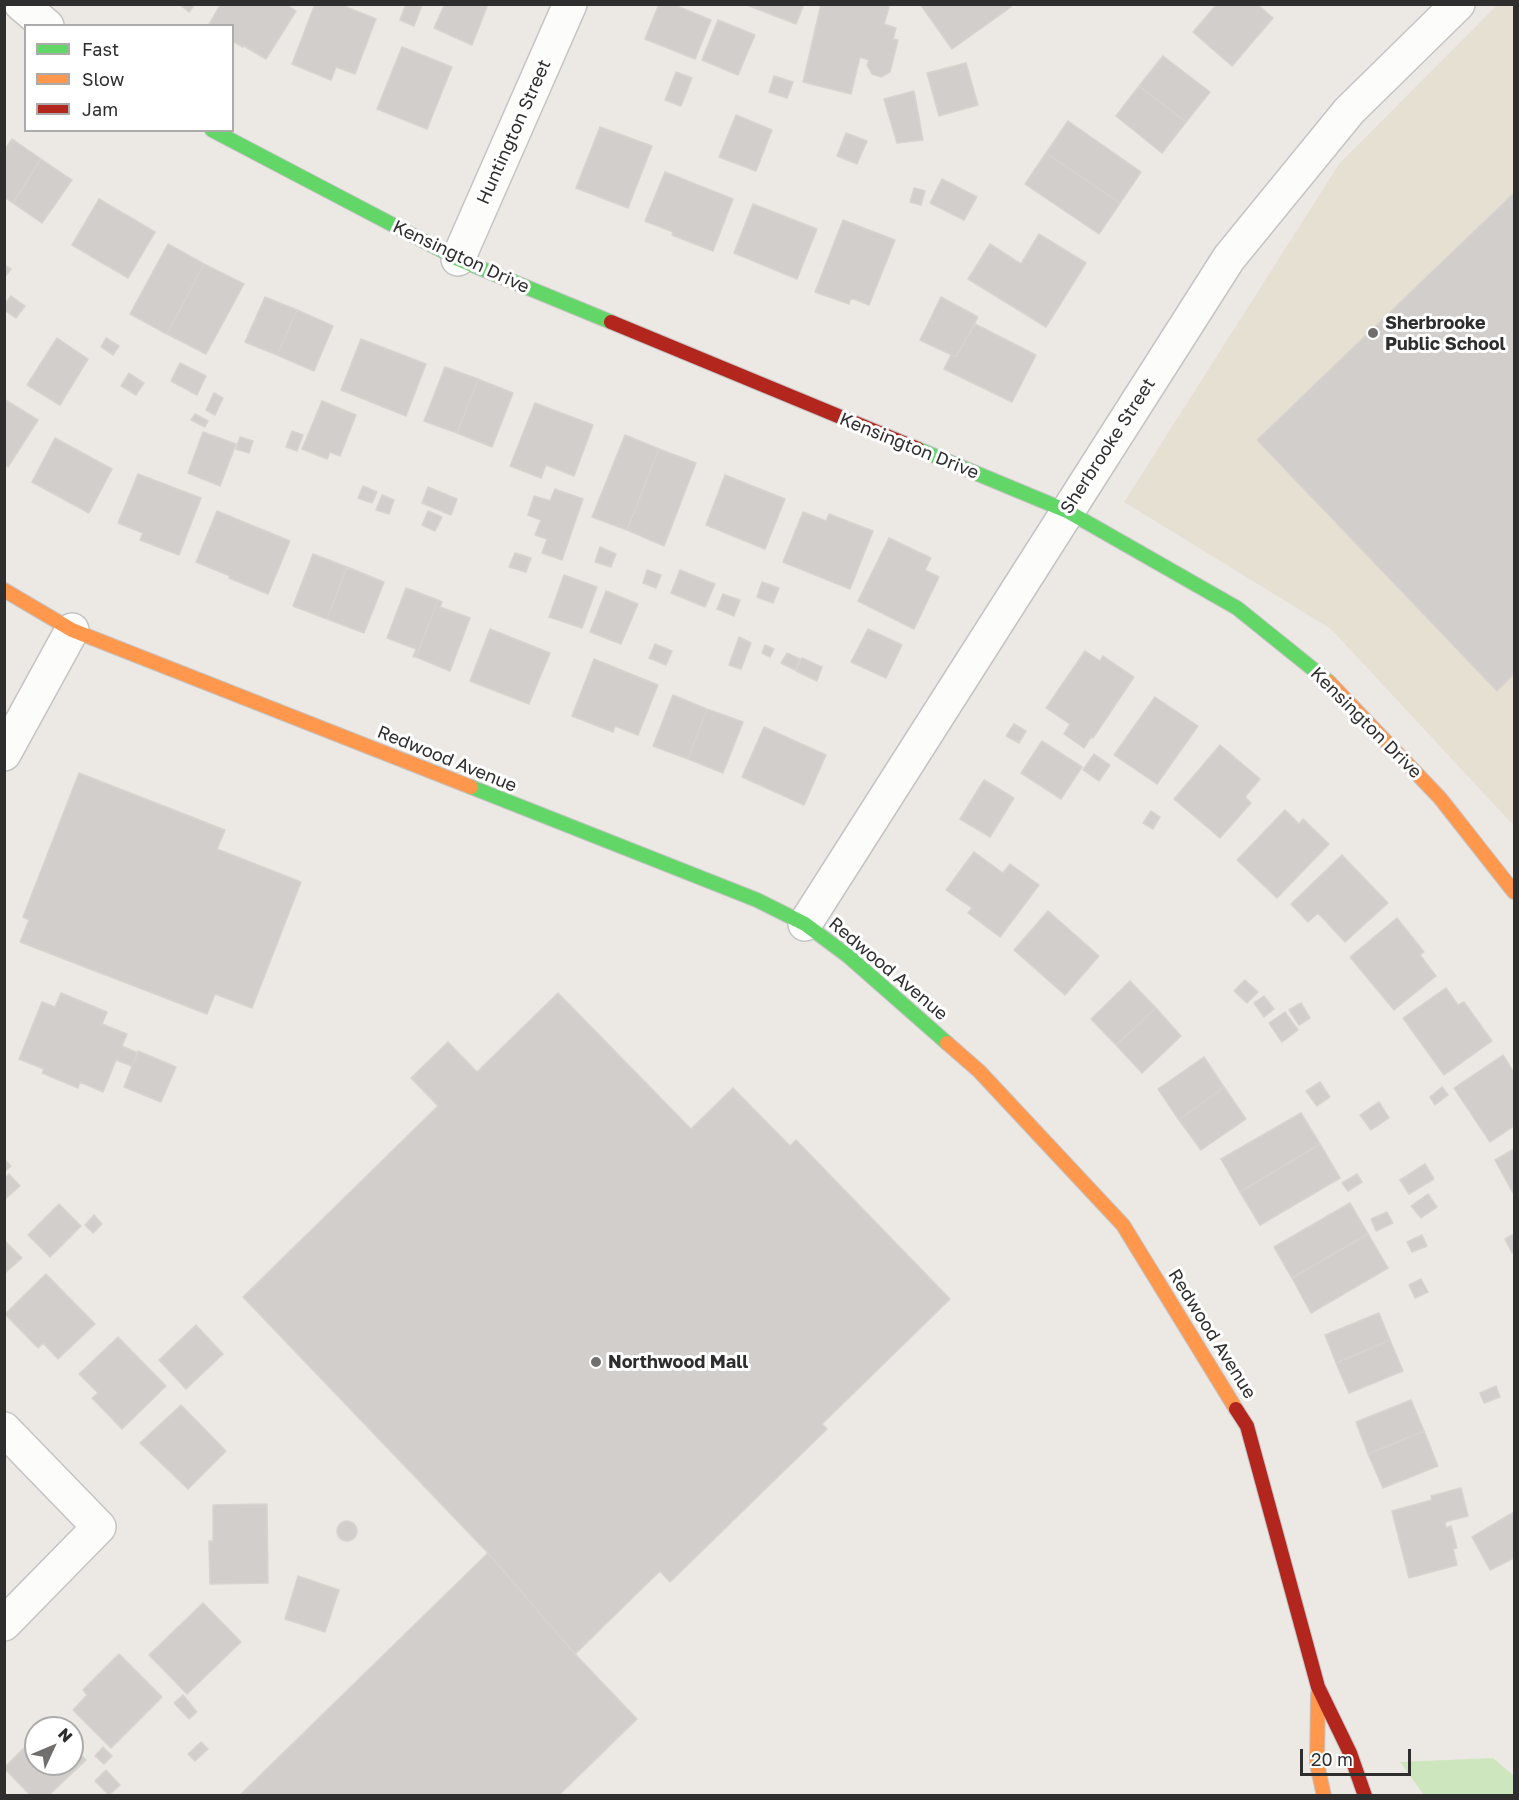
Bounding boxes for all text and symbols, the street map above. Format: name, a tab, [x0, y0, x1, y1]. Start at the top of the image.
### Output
legend	[24, 24, 234, 132]
text: Fast	[82, 38, 119, 60]
street label: Huntington Street	[472, 56, 556, 208]
text: Slow	[82, 68, 124, 90]
text: Jam	[82, 98, 118, 120]
street label: Kensington Drive	[389, 216, 533, 298]
place label: Sherbrooke Public School	[1385, 312, 1506, 354]
marker: Sherbrooke Public School	[1366, 326, 1380, 340]
street label: Sherbrooke Street	[1056, 374, 1160, 518]
street label: Kensington Drive	[836, 408, 982, 484]
street label: Kensington Drive	[1306, 663, 1426, 783]
street label: Redwood Avenue	[374, 721, 520, 797]
street label: Redwood Avenue	[824, 913, 952, 1025]
street label: Redwood Avenue	[1163, 1265, 1261, 1403]
place label: Northwood Mall	[608, 1351, 748, 1373]
marker: Northwood Mall	[589, 1355, 603, 1369]
north arrow	[24, 1716, 84, 1776]
text: N	[54, 1724, 77, 1746]
scale bar	[1303, 1737, 1414, 1775]
text: 20 m	[1311, 1748, 1353, 1770]

